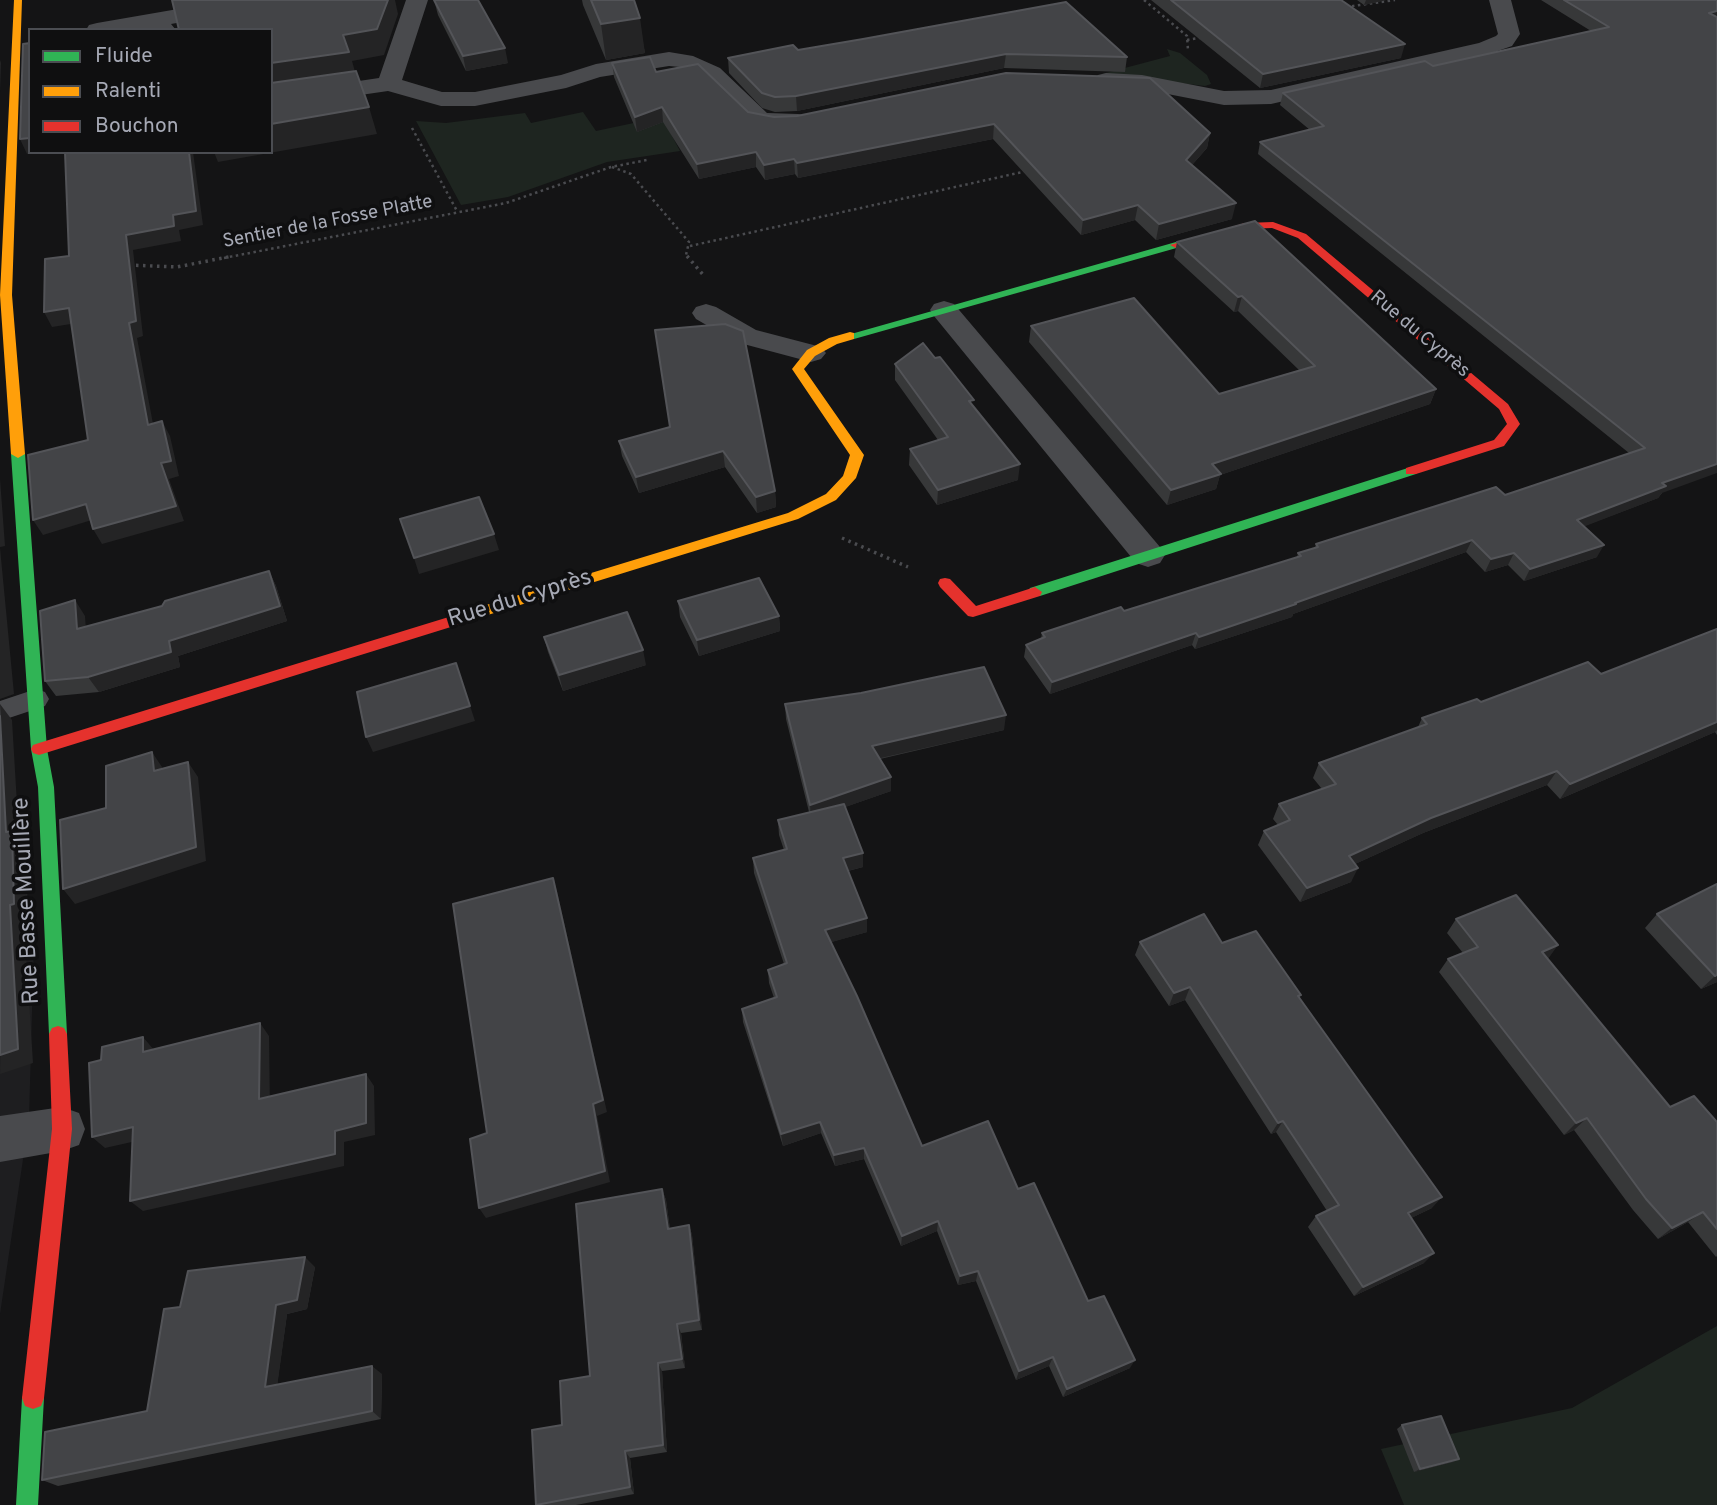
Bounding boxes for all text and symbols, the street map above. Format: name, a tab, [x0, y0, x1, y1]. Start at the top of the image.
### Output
legend	[28, 28, 273, 154]
text: Fluide	[95, 43, 153, 70]
text: Ralenti	[95, 78, 161, 105]
text: Bouchon	[95, 113, 178, 140]
street label: Sentier de la Fosse Platte	[221, 191, 435, 255]
street label: Rue du Cyprès	[1365, 287, 1473, 383]
street label: Rue du Cyprès	[445, 565, 595, 635]
street label: Rue Basse Mouillère	[9, 797, 47, 1005]

